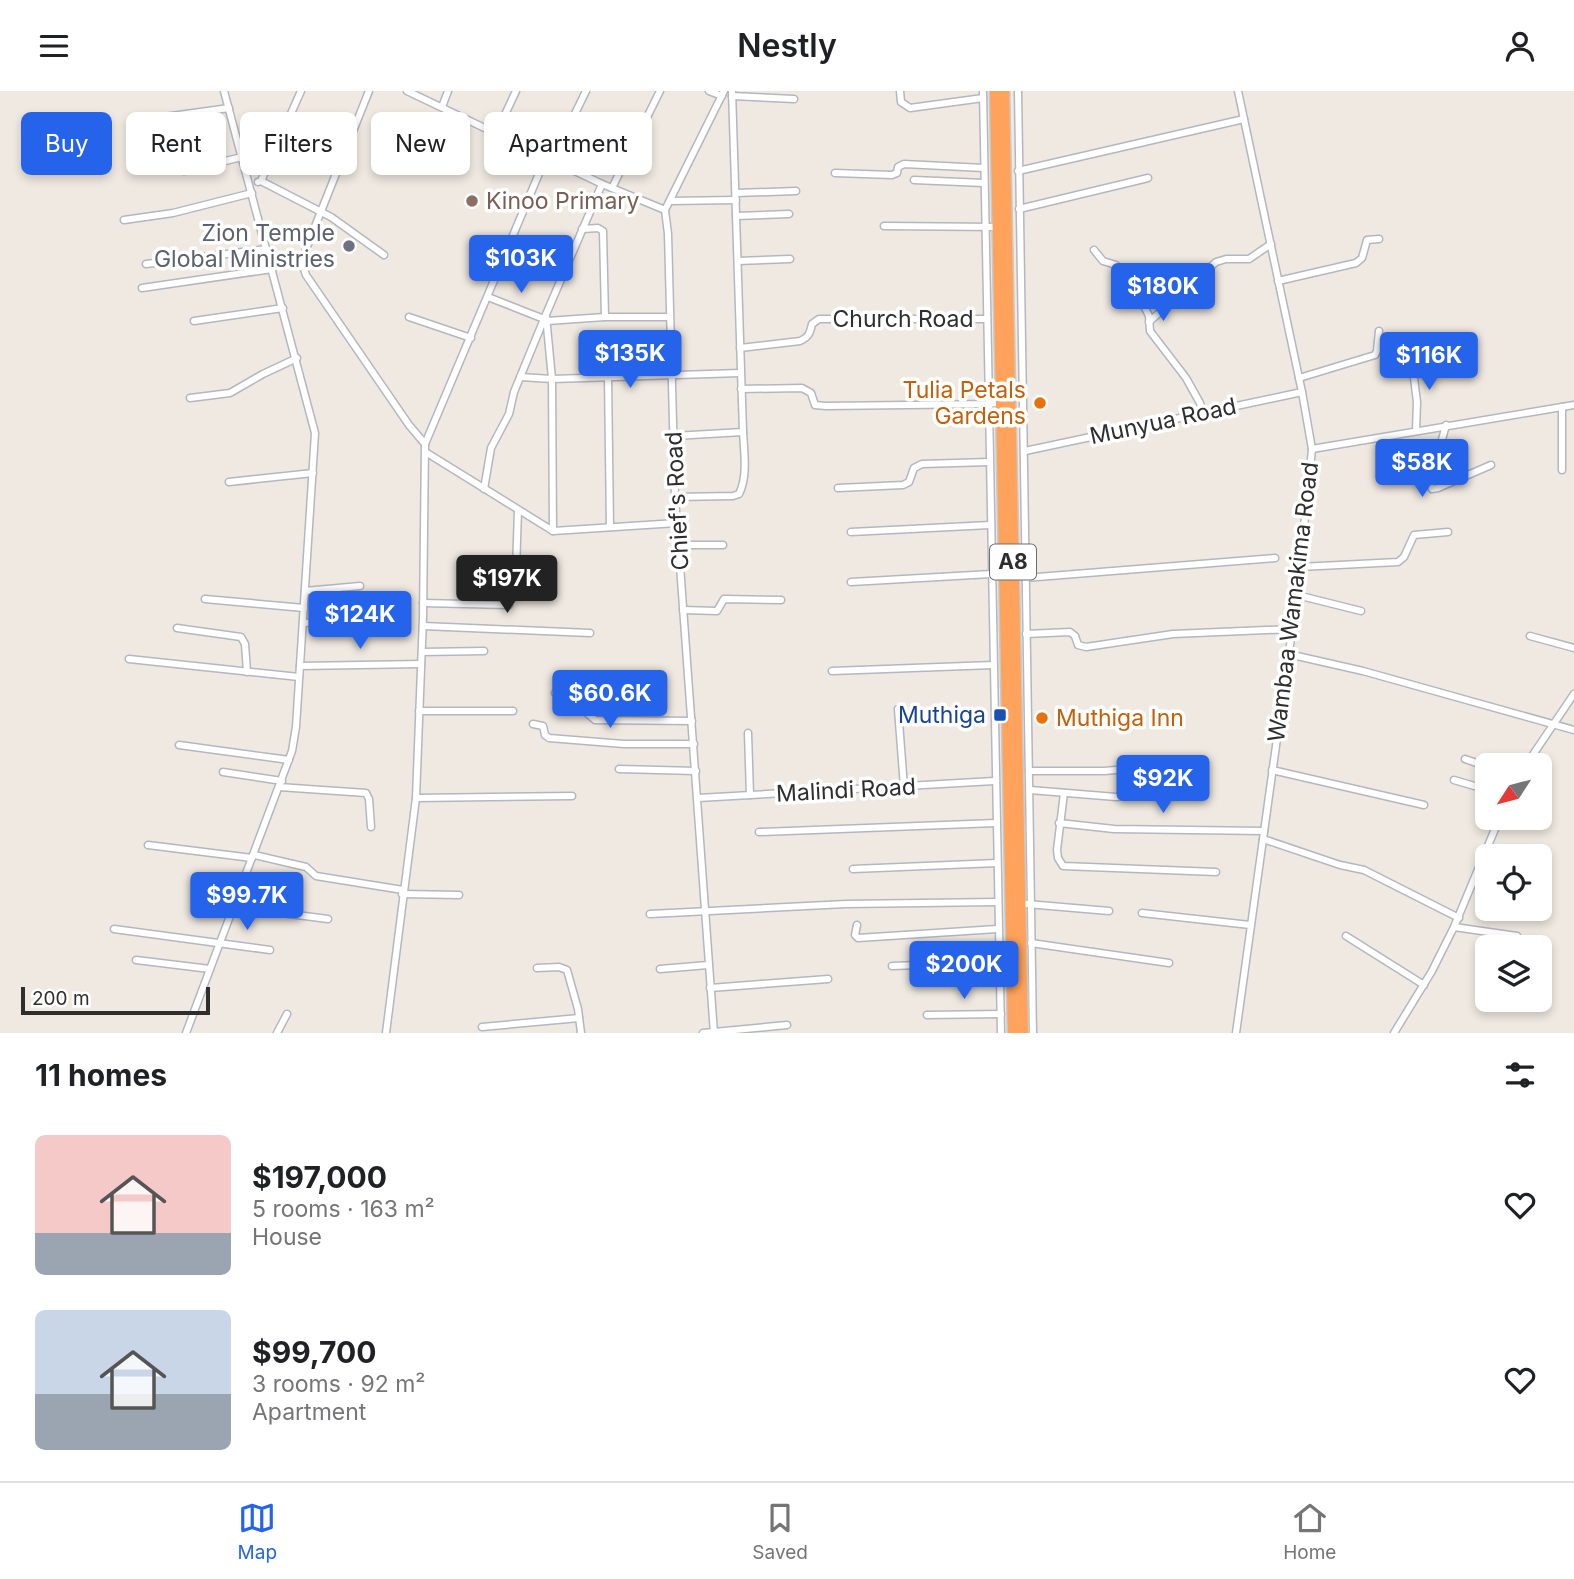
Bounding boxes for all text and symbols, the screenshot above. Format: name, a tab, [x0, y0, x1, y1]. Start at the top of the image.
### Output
text: Nestly	[737, 26, 837, 65]
icon: menu	[35, 27, 73, 65]
icon: person	[1501, 27, 1539, 65]
chip: Buy	[21, 112, 112, 175]
chip: Rent	[126, 112, 226, 175]
chip: Filters	[240, 112, 357, 175]
chip: New	[371, 112, 470, 175]
chip: Apartment	[484, 112, 652, 175]
place label: Kinoo Primary	[486, 187, 639, 215]
marker: Kinoo Primary	[464, 193, 480, 209]
place label: Zion Temple Global Ministries	[154, 219, 335, 273]
pin: $103K	[472, 235, 570, 295]
marker: Zion Temple Global Ministries	[341, 238, 357, 254]
text: $103K	[485, 244, 557, 272]
pin: $180K	[1114, 264, 1212, 323]
text: $180K	[1127, 272, 1199, 300]
street label: Church Road	[833, 305, 973, 333]
pin: $135K	[581, 331, 679, 390]
pin: $116K	[1380, 333, 1478, 392]
text: $135K	[594, 339, 666, 367]
text: $116K	[1396, 341, 1462, 369]
place label: Tulia Petals Gardens	[902, 376, 1026, 430]
street label: Munyua Road	[1087, 392, 1239, 450]
marker: Tulia Petals Gardens	[1032, 395, 1048, 411]
street label: Chief's Road	[659, 431, 695, 571]
pin: $58K	[1381, 439, 1463, 499]
text: $58K	[1391, 448, 1453, 476]
street label: Wambaa Wamakima Road	[1262, 460, 1324, 744]
road number: A8	[990, 545, 1036, 580]
pin: $197K	[458, 555, 556, 615]
text: $197K	[472, 564, 542, 592]
pin: $124K	[311, 591, 409, 651]
text: $124K	[324, 600, 396, 628]
pin: $60.6K	[553, 671, 667, 730]
text: $60.6K	[568, 679, 652, 707]
place label: Muthiga	[898, 701, 986, 729]
place label: Muthiga Inn	[1056, 704, 1184, 732]
marker: Muthiga	[992, 707, 1008, 723]
marker: Muthiga Inn	[1034, 710, 1050, 726]
north arrow	[1475, 753, 1552, 829]
map controls	[1475, 753, 1552, 1012]
pin: $92K	[1122, 755, 1204, 815]
text: $92K	[1132, 764, 1194, 792]
street label: Malindi Road	[775, 772, 917, 808]
button: locate	[1475, 844, 1552, 921]
pin: $99.7K	[190, 873, 304, 932]
text: $99.7K	[206, 881, 288, 909]
button: layers	[1475, 935, 1552, 1012]
pin: $200K	[915, 941, 1013, 1001]
text: $200K	[925, 950, 1003, 978]
scale bar	[21, 984, 210, 1016]
text: 200 m	[32, 987, 90, 1010]
icon: filters	[1501, 1056, 1539, 1094]
text: 11 homes	[35, 1057, 167, 1093]
text: $197,000	[252, 1159, 387, 1195]
icon: home	[91, 1163, 175, 1247]
icon: heart	[1501, 1186, 1539, 1224]
text: 5 rooms · 163 m²	[252, 1195, 435, 1223]
text: House	[252, 1223, 322, 1251]
text: $99,700	[252, 1334, 376, 1370]
icon: home	[91, 1338, 175, 1422]
icon: heart	[1501, 1361, 1539, 1399]
text: 3 rooms · 92 m²	[252, 1370, 425, 1398]
text: Apartment	[252, 1398, 366, 1426]
tab: Map	[238, 1499, 277, 1564]
tab: Saved	[752, 1499, 808, 1564]
tab: Home	[1283, 1499, 1336, 1564]

